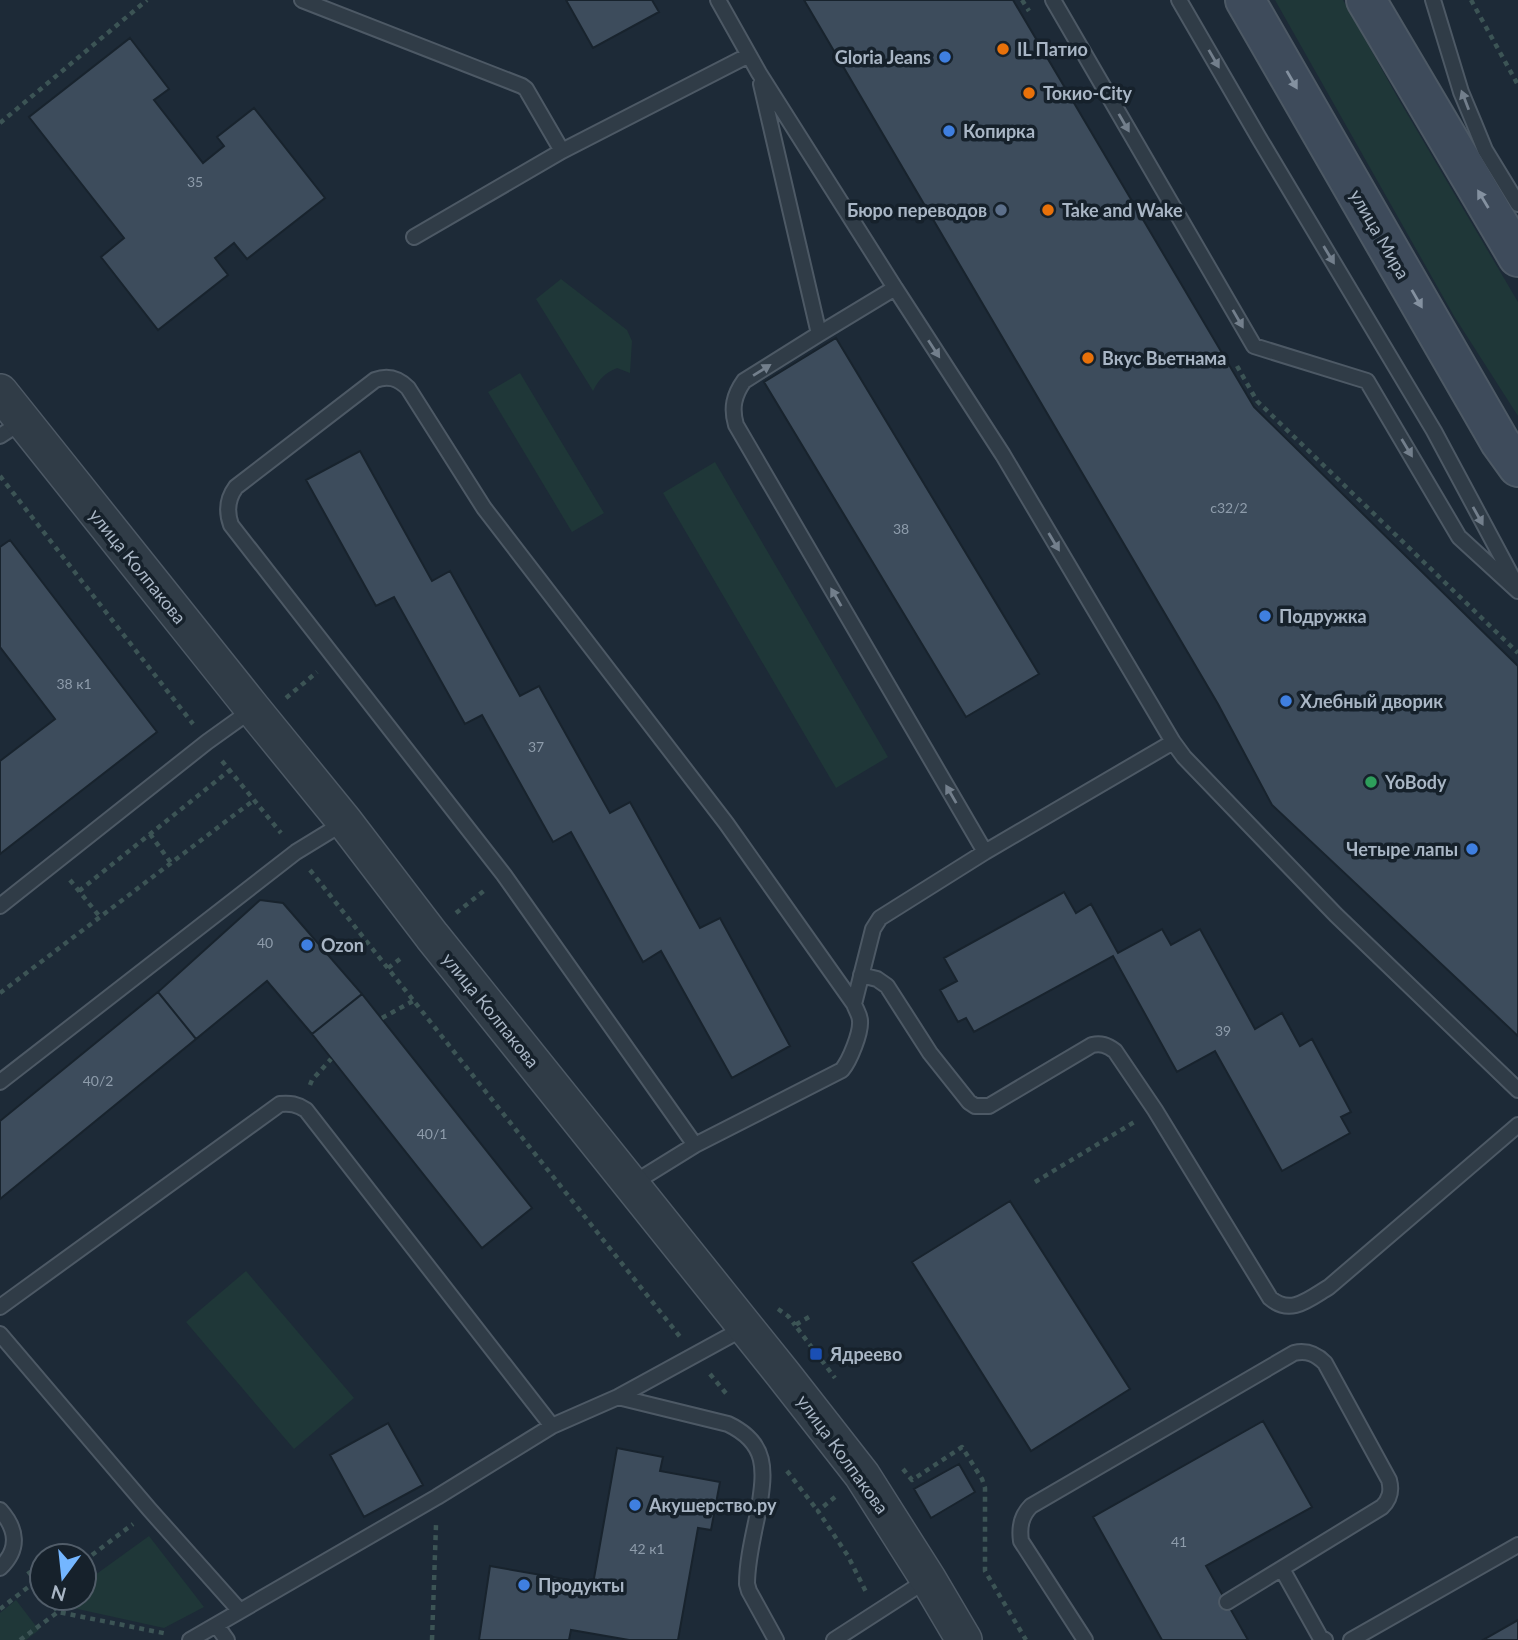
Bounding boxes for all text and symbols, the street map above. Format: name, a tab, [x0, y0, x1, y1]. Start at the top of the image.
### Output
place label: IL Патио	[1017, 38, 1088, 60]
marker: IL Патио	[995, 41, 1011, 57]
place label: Gloria Jeans	[835, 46, 931, 68]
marker: Gloria Jeans	[937, 49, 953, 65]
one-way arrow	[1207, 50, 1220, 69]
one-way arrow	[1286, 71, 1298, 90]
place label: Токио-City	[1043, 82, 1132, 104]
marker: Токио-City	[1021, 85, 1037, 101]
one-way arrow	[1459, 90, 1470, 111]
one-way arrow	[1118, 113, 1130, 132]
place label: Копирка	[963, 120, 1035, 142]
marker: Копирка	[941, 123, 957, 139]
house number: 35	[187, 173, 203, 190]
street label: улица Мира	[1346, 185, 1414, 283]
one-way arrow	[1477, 189, 1490, 208]
place label: Бюро переводов	[847, 199, 987, 221]
place label: Take and Wake	[1062, 199, 1183, 221]
marker: Бюро переводов	[993, 202, 1009, 218]
marker: Take and Wake	[1040, 202, 1056, 218]
one-way arrow	[1323, 246, 1335, 265]
one-way arrow	[1411, 289, 1424, 308]
one-way arrow	[1232, 310, 1245, 329]
one-way arrow	[927, 339, 940, 358]
place label: Вкус Вьетнама	[1102, 347, 1226, 369]
marker: Вкус Вьетнама	[1080, 350, 1096, 366]
one-way arrow	[753, 363, 772, 376]
one-way arrow	[1401, 439, 1413, 458]
house number: с32/2	[1210, 499, 1248, 516]
street label: улица Колпакова	[85, 504, 191, 628]
one-way arrow	[1472, 507, 1484, 526]
house number: 38	[893, 520, 909, 537]
one-way arrow	[1048, 532, 1061, 551]
one-way arrow	[831, 587, 843, 607]
place label: Подружка	[1279, 605, 1367, 627]
marker: Подружка	[1257, 608, 1273, 624]
house number: 38 к1	[56, 675, 92, 692]
place label: Хлебный дворик	[1300, 690, 1443, 712]
marker: Хлебный дворик	[1278, 693, 1294, 709]
house number: 37	[528, 738, 544, 755]
place label: YoBody	[1384, 771, 1447, 793]
marker: YoBody	[1363, 774, 1379, 790]
one-way arrow	[945, 784, 957, 803]
place label: Четыре лапы	[1346, 838, 1458, 860]
marker: Четыре лапы	[1464, 841, 1480, 857]
house number: 40	[257, 934, 273, 951]
place label: Ozon	[321, 934, 364, 956]
marker: Ozon	[299, 937, 315, 953]
street label: улица Колпакова	[438, 948, 544, 1072]
house number: 39	[1215, 1022, 1231, 1039]
house number: 40/2	[83, 1072, 113, 1089]
house number: 40/1	[417, 1125, 447, 1142]
place label: Ядреево	[829, 1343, 902, 1365]
marker: Ядреево	[808, 1346, 824, 1362]
street label: улица Колпакова	[792, 1390, 894, 1518]
place label: Акушерство.ру	[648, 1494, 777, 1516]
marker: Акушерство.ру	[627, 1497, 643, 1513]
house number: 41	[1171, 1533, 1187, 1550]
house number: 42 к1	[629, 1540, 665, 1557]
north arrow	[28, 1542, 98, 1612]
place label: Продукты	[538, 1574, 624, 1596]
marker: Продукты	[516, 1577, 532, 1593]
text: N	[48, 1581, 69, 1607]

